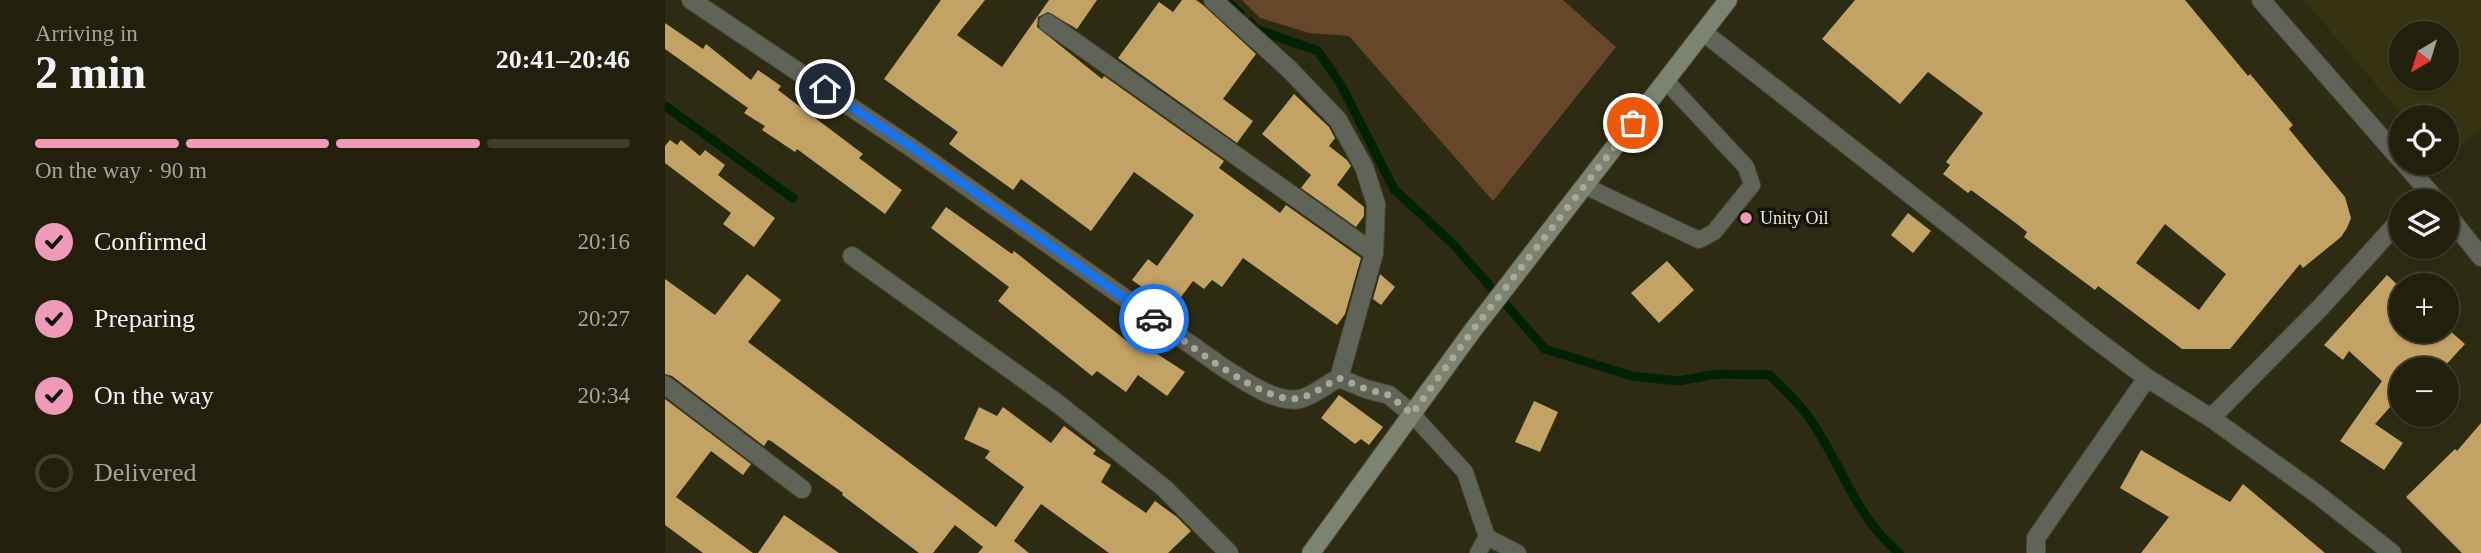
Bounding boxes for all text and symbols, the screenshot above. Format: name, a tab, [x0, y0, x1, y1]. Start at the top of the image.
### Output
text: Arriving in	[35, 21, 138, 46]
north arrow	[2389, 21, 2459, 91]
map controls	[2389, 21, 2459, 427]
text: 20:41–20:46	[496, 45, 630, 74]
text: 2 min	[35, 47, 146, 98]
pin	[795, 59, 855, 119]
icon: home	[806, 70, 844, 108]
pin	[1603, 93, 1663, 153]
icon: bag	[1614, 104, 1652, 142]
button: locate	[2389, 105, 2459, 175]
text: On the way · 90 m	[35, 158, 207, 183]
button: layers	[2389, 189, 2459, 259]
place label: Unity Oil	[1760, 208, 1829, 228]
marker: Unity Oil	[1738, 210, 1754, 226]
icon: check	[35, 223, 73, 261]
text: Confirmed	[94, 227, 207, 256]
text: 20:16	[578, 229, 630, 254]
button: +	[2389, 273, 2459, 343]
courier	[1119, 284, 1189, 354]
icon: check	[35, 300, 73, 338]
icon: car	[1135, 300, 1173, 338]
text: Preparing	[94, 304, 195, 333]
text: 20:27	[578, 306, 630, 331]
button: −	[2389, 357, 2459, 427]
icon: check	[35, 377, 73, 415]
text: On the way	[94, 381, 214, 410]
text: 20:34	[578, 383, 630, 408]
text: Delivered	[94, 458, 197, 487]

